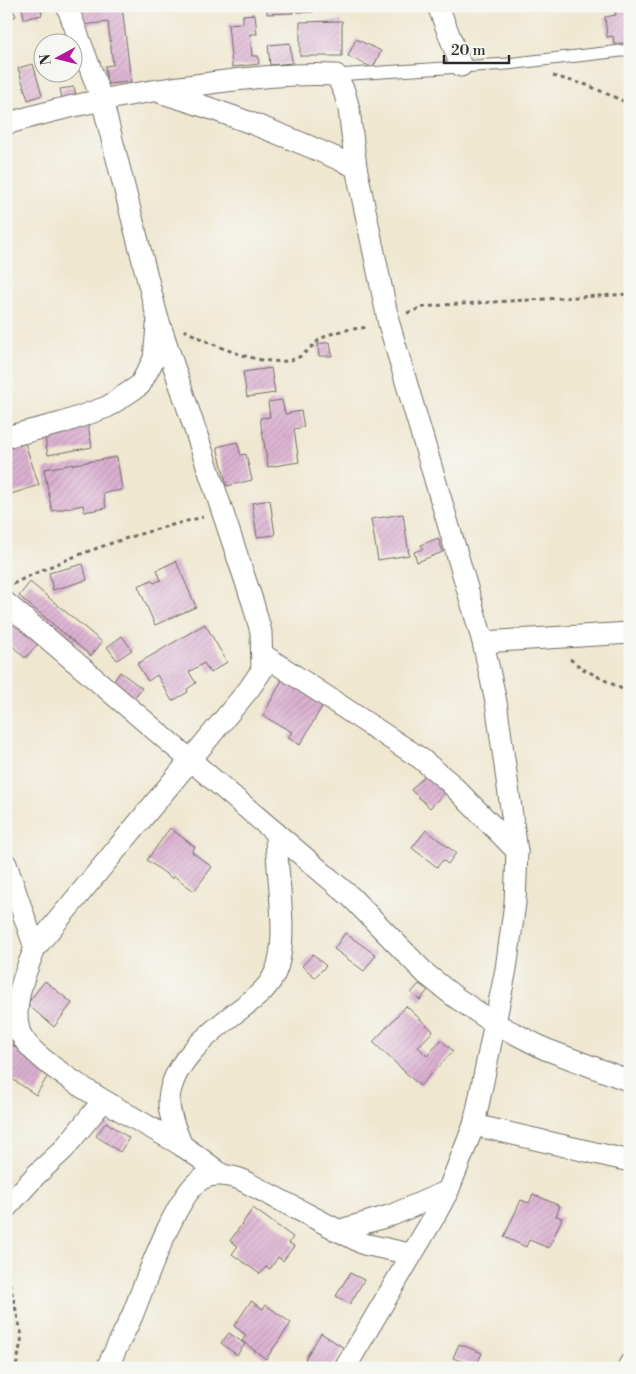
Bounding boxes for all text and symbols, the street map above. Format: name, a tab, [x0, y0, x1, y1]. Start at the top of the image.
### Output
north arrow	[32, 32, 82, 82]
scale bar	[444, 32, 508, 64]
text: 20 m	[451, 41, 486, 60]
text: N	[36, 53, 56, 66]

